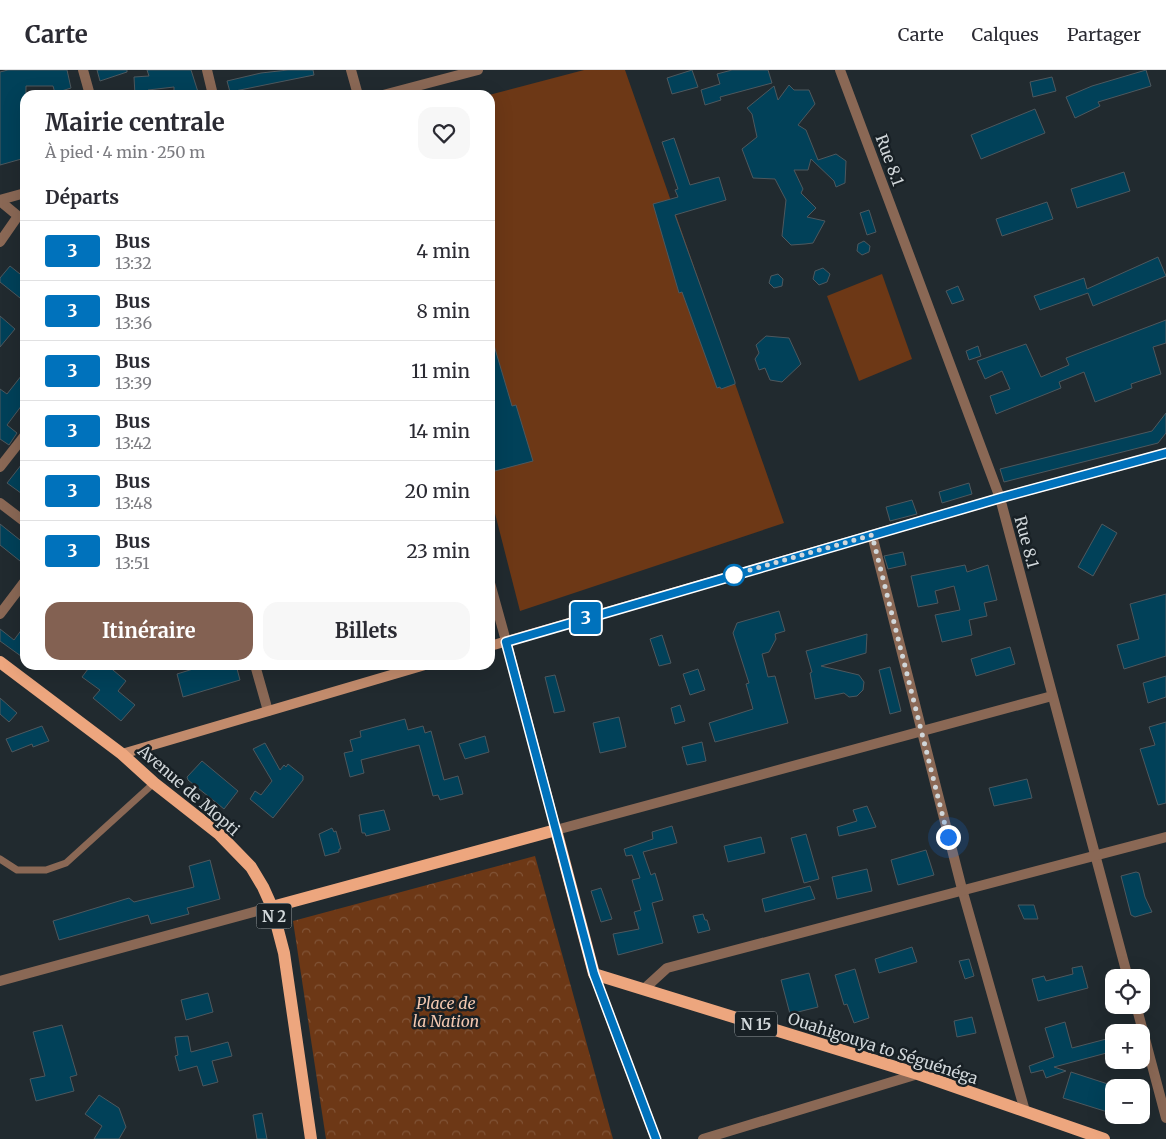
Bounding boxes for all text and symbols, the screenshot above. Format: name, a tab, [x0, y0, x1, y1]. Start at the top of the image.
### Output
text: Carte	[25, 19, 88, 50]
text: Carte	[898, 23, 944, 46]
text: Calques	[972, 23, 1039, 46]
text: Partager	[1067, 23, 1141, 46]
text: Mairie centrale	[45, 107, 225, 138]
button: heart	[418, 107, 470, 159]
street label: Rue 8.1	[871, 132, 909, 188]
text: À pied · 4 min · 250 m	[45, 142, 205, 162]
text: Départs	[45, 185, 119, 209]
text: Bus	[115, 229, 150, 253]
text: 3	[67, 239, 78, 262]
text: 4 min	[416, 239, 470, 263]
text: 13:32	[115, 253, 152, 273]
text: Bus	[115, 289, 150, 313]
text: 3	[67, 299, 78, 322]
text: 8 min	[417, 299, 470, 323]
text: 13:36	[115, 313, 152, 333]
text: Bus	[115, 349, 150, 373]
text: 3	[67, 359, 78, 382]
text: 11 min	[411, 359, 470, 383]
text: 13:39	[115, 373, 152, 393]
text: Bus	[115, 409, 150, 433]
text: 3	[67, 419, 78, 442]
text: 14 min	[409, 419, 470, 443]
text: 13:42	[115, 433, 152, 453]
text: Bus	[115, 469, 150, 493]
text: 3	[67, 479, 78, 502]
text: 20 min	[405, 479, 470, 503]
text: 13:48	[115, 493, 153, 513]
street label: Rue 8.1	[1010, 514, 1044, 570]
text: Bus	[115, 529, 150, 553]
text: 3	[67, 539, 78, 562]
text: 23 min	[406, 539, 470, 563]
text: 13:51	[115, 553, 149, 573]
unlabelled marker	[723, 564, 745, 586]
button: Itinéraire	[45, 602, 253, 660]
button: Billets	[263, 602, 470, 660]
line badge: 3	[570, 602, 602, 634]
text: 3	[581, 606, 591, 629]
street label: Avenue de Mopti	[133, 740, 244, 840]
your location	[936, 825, 961, 850]
road number: N 2	[256, 904, 292, 928]
map controls	[1105, 969, 1150, 1124]
button: locate	[1105, 969, 1150, 1014]
park label: Place de la Nation	[413, 993, 479, 1031]
street label: Ouahigouya to Séguénéga	[785, 1008, 981, 1088]
road number: N 15	[735, 1012, 777, 1036]
button: +	[1105, 1024, 1150, 1069]
button: −	[1105, 1079, 1150, 1124]

